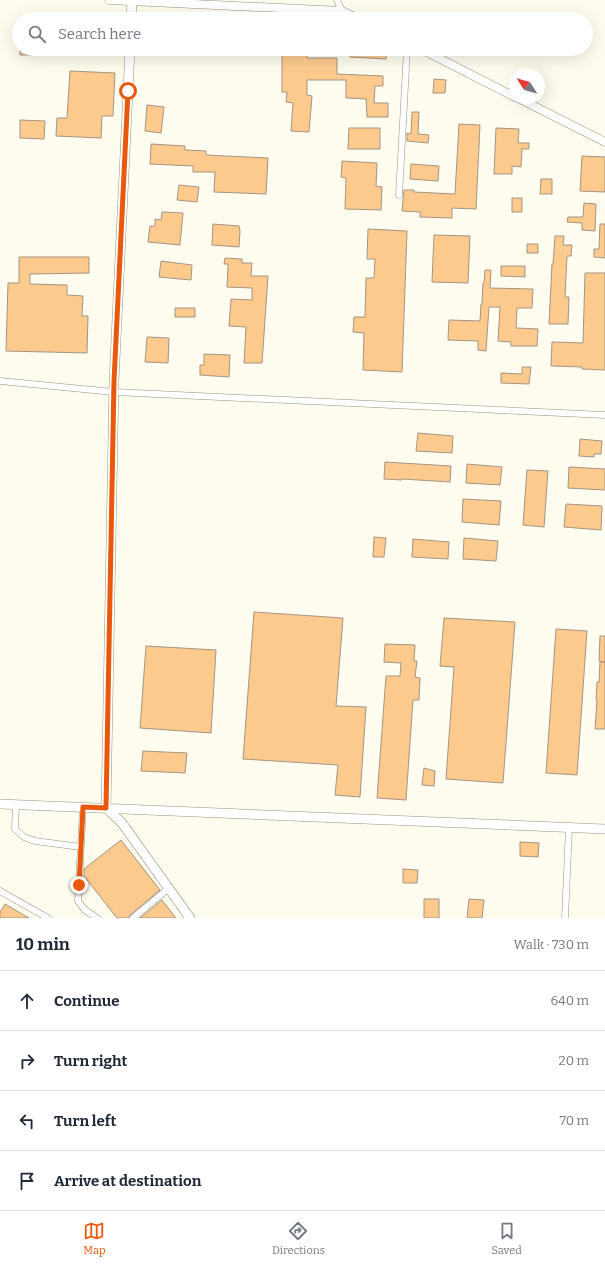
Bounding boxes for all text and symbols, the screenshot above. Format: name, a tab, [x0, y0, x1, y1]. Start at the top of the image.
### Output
search box	[12, 12, 593, 56]
icon: search	[26, 23, 48, 45]
text: Search here	[58, 25, 141, 43]
north arrow	[509, 68, 545, 104]
route start	[119, 82, 137, 100]
route end	[70, 876, 88, 894]
text: 10 min	[16, 934, 70, 955]
text: Walk · 730 m	[514, 937, 589, 952]
icon: ahead	[16, 990, 38, 1012]
text: Continue	[54, 992, 120, 1010]
text: 640 m	[550, 993, 589, 1008]
icon: right	[16, 1050, 38, 1072]
text: Turn right	[54, 1052, 127, 1070]
text: 20 m	[559, 1053, 589, 1068]
icon: left	[16, 1110, 38, 1132]
text: Turn left	[54, 1112, 116, 1130]
text: 70 m	[559, 1113, 589, 1128]
icon: arrive	[16, 1170, 38, 1192]
text: Arrive at destination	[54, 1172, 201, 1190]
tab: Map	[83, 1220, 105, 1257]
tab: Directions	[272, 1220, 325, 1257]
tab: Saved	[491, 1220, 522, 1257]

